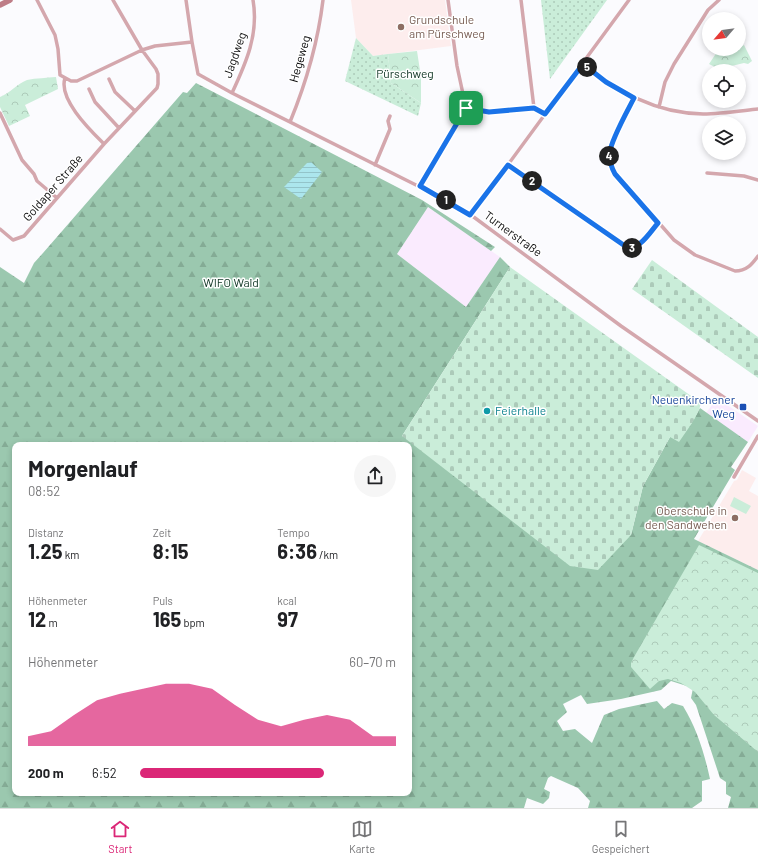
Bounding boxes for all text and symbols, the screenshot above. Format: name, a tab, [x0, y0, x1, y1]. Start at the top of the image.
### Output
place label: Grundschule am Pürschweg	[409, 12, 485, 40]
north arrow	[702, 12, 746, 56]
map controls	[702, 12, 746, 160]
marker: Grundschule am Pürschweg	[396, 22, 406, 32]
street label: Jagdweg	[220, 30, 248, 79]
street label: Hegeweg	[286, 34, 312, 84]
pin: 5	[577, 57, 597, 77]
text: 5	[584, 60, 590, 73]
button: locate	[702, 64, 746, 108]
park label: Pürschweg	[376, 66, 434, 80]
pin	[449, 91, 483, 125]
icon: arrive	[455, 97, 477, 119]
button: layers	[702, 116, 746, 160]
pin: 4	[599, 146, 619, 166]
text: 4	[606, 149, 612, 162]
street label: Goldaper Straße	[19, 151, 85, 224]
pin: 2	[522, 171, 542, 191]
text: 2	[529, 174, 535, 187]
pin: 1	[436, 190, 456, 210]
text: 1	[444, 193, 448, 206]
street label: Turnerstraße	[482, 208, 545, 259]
pin: 3	[622, 238, 642, 258]
text: 3	[629, 241, 635, 254]
park label: WIFO Wald	[203, 275, 259, 289]
place label: Neuenkirchener Weg	[652, 392, 736, 420]
marker: Neuenkirchener Weg	[738, 402, 748, 412]
place label: Feierhalle	[495, 403, 546, 417]
marker: Feierhalle	[482, 406, 492, 416]
text: Morgenlauf	[28, 455, 138, 481]
button: share	[354, 455, 396, 497]
text: 08:52	[28, 483, 60, 499]
place label: Oberschule in den Sandwehen	[645, 503, 727, 531]
marker: Oberschule in den Sandwehen	[730, 513, 740, 523]
text: Distanz	[28, 526, 63, 539]
text: Zeit	[153, 526, 171, 539]
text: Tempo	[277, 526, 310, 539]
text: 1.25	[28, 539, 62, 563]
text: 8:15	[153, 539, 189, 563]
text: 6:36	[277, 539, 317, 563]
text: km	[62, 548, 79, 561]
text: /km	[317, 548, 338, 561]
text: Höhenmeter	[28, 594, 87, 607]
text: Puls	[153, 594, 173, 607]
text: kcal	[277, 594, 297, 607]
text: 12	[28, 607, 46, 631]
text: 165	[153, 607, 181, 631]
text: 97	[277, 607, 298, 631]
text: m	[46, 616, 58, 629]
text: bpm	[181, 616, 205, 629]
text: Höhenmeter	[28, 654, 98, 670]
text: 60–70 m	[349, 654, 396, 670]
text: 200 m	[28, 765, 64, 781]
text: 6:52	[92, 765, 117, 781]
tab: Start	[108, 818, 132, 855]
tab: Karte	[349, 818, 375, 855]
tab: Gespeichert	[592, 818, 650, 855]

